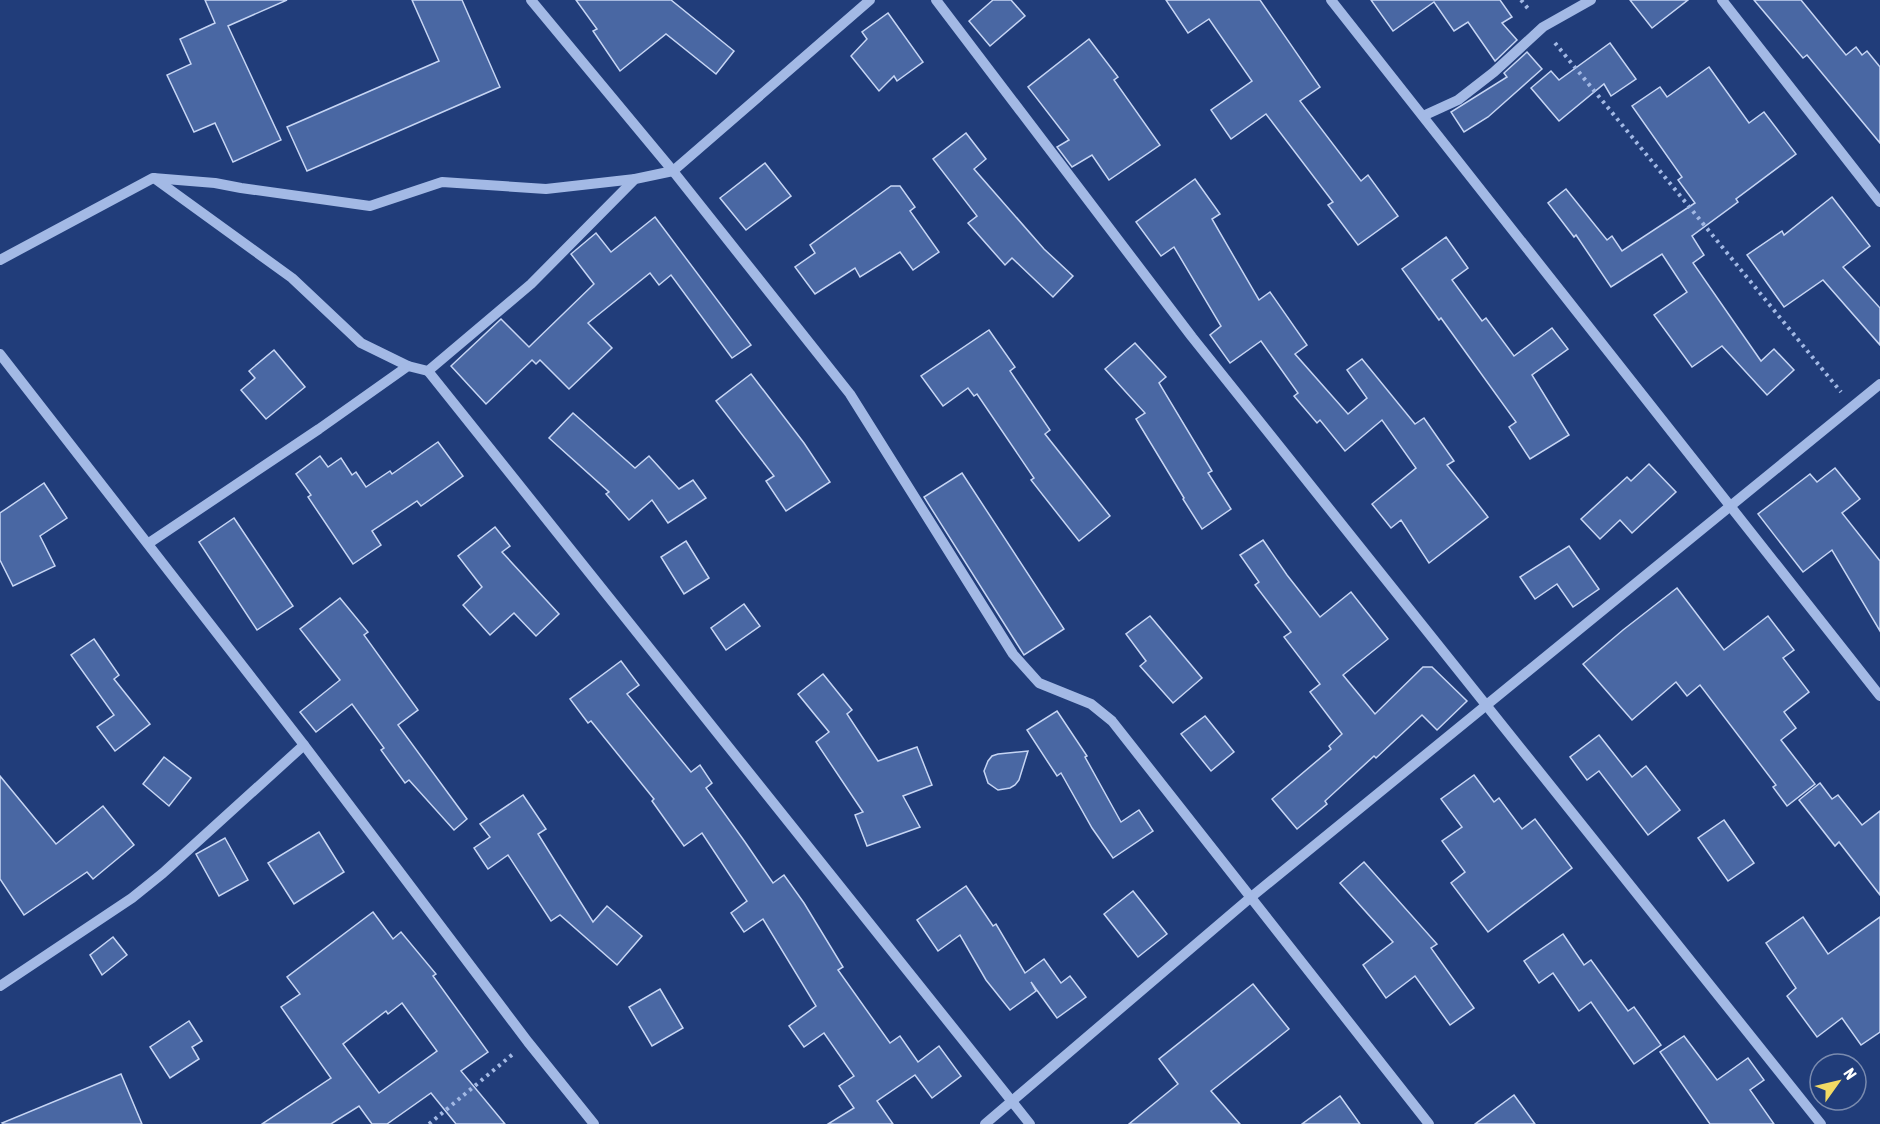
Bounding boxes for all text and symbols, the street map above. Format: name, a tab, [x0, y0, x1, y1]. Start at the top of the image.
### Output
north arrow	[1808, 1052, 1868, 1112]
text: N	[1840, 1065, 1861, 1083]

